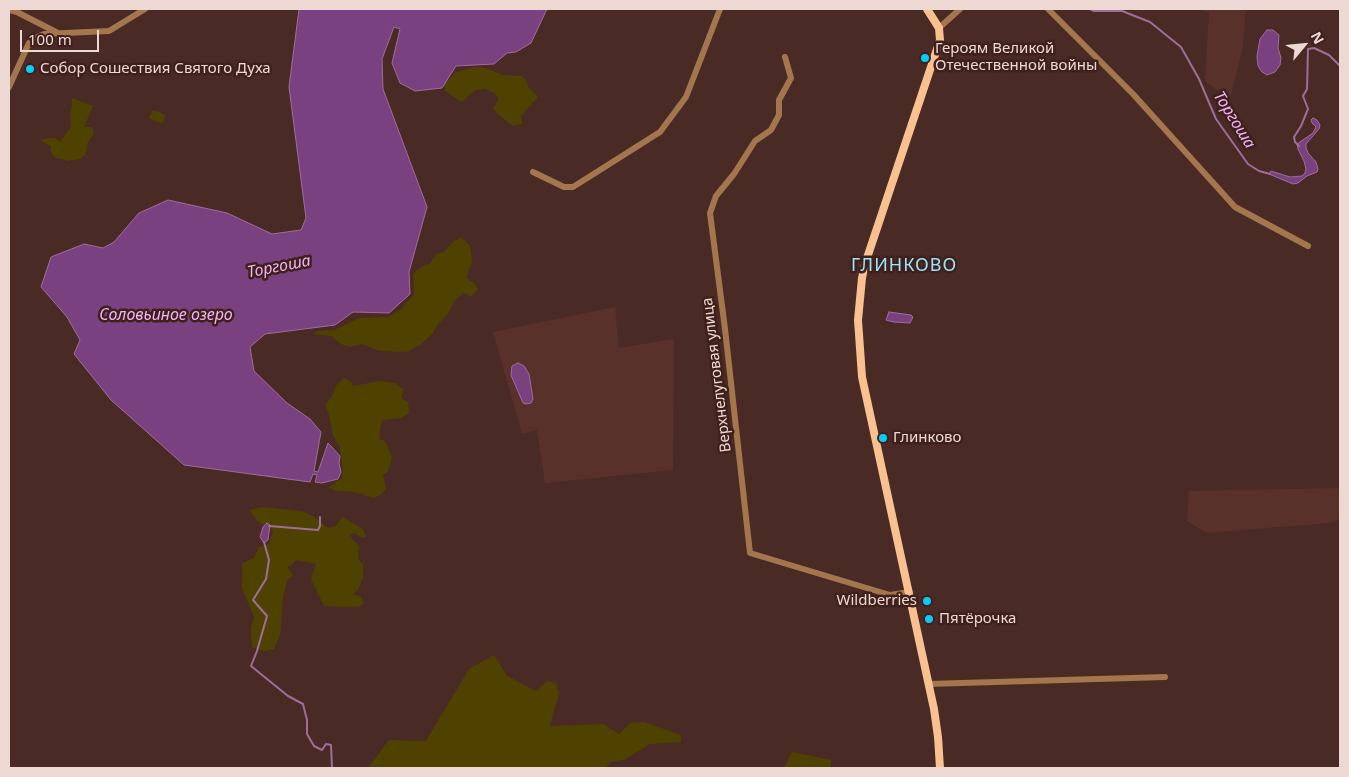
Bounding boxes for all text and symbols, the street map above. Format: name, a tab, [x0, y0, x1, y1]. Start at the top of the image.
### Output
scale bar	[22, 20, 101, 52]
north arrow	[1279, 20, 1329, 70]
text: N	[1307, 28, 1329, 47]
text: 100 m	[28, 29, 72, 49]
place label: Героям Великой Отечественной войны	[935, 40, 1097, 75]
marker: Героям Великой Отечественной войны	[919, 52, 931, 64]
place label: Собор Сошествия Святого Духа	[40, 60, 271, 78]
marker: Собор Сошествия Святого Духа	[24, 63, 36, 75]
water label: Торгоша	[1209, 88, 1259, 152]
water label: Торгоша	[246, 251, 312, 283]
district label: ГЛИНКОВО	[850, 255, 958, 277]
street label: Верхнелуговая улица	[699, 297, 735, 453]
water label: Соловьиное озеро	[99, 305, 233, 325]
place label: Глинково	[893, 429, 961, 447]
marker: Глинково	[877, 432, 889, 444]
place label: Wildberries	[836, 592, 917, 610]
marker: Wildberries	[921, 595, 933, 607]
place label: Пятёрочка	[939, 610, 1016, 628]
marker: Пятёрочка	[923, 613, 935, 625]

